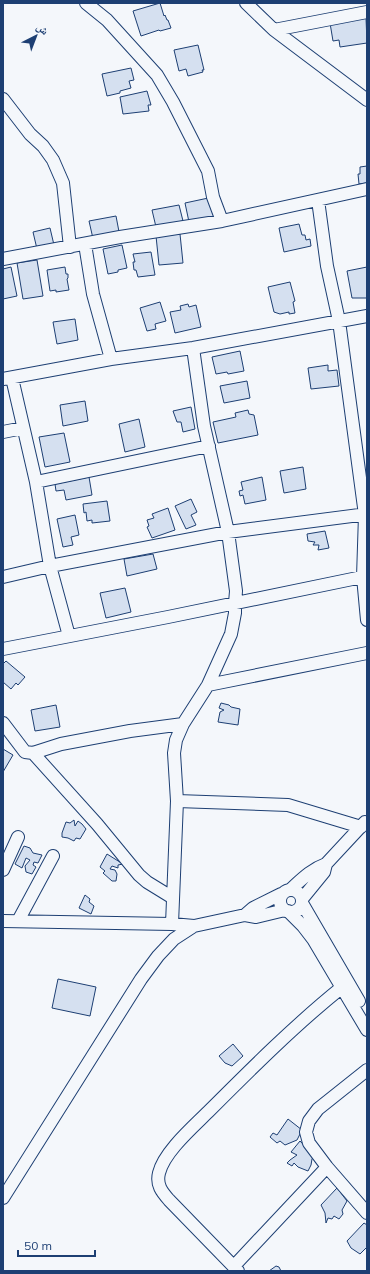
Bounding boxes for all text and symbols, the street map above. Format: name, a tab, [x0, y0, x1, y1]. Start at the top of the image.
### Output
north arrow	[16, 16, 56, 56]
text: ش	[33, 19, 52, 39]
scale bar	[18, 1232, 95, 1258]
text: 50 m	[24, 1238, 52, 1253]

